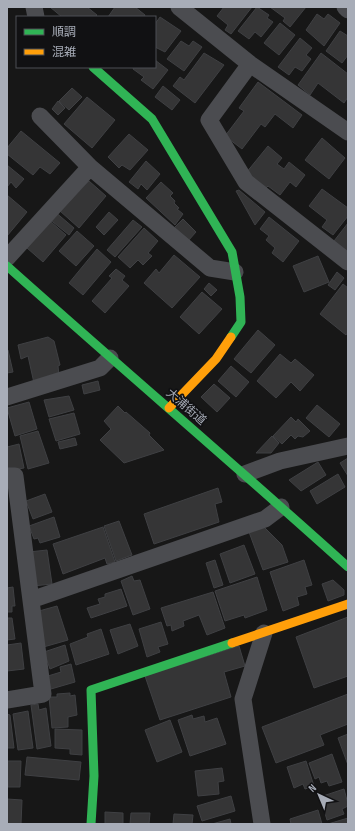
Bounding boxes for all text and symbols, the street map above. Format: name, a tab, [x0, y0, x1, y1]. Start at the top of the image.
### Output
legend	[16, 16, 156, 68]
text: 順調	[52, 25, 76, 40]
text: 混雑	[52, 45, 76, 60]
street label: 大浦街道	[163, 386, 209, 428]
north arrow	[299, 775, 339, 815]
text: N	[306, 781, 319, 795]

